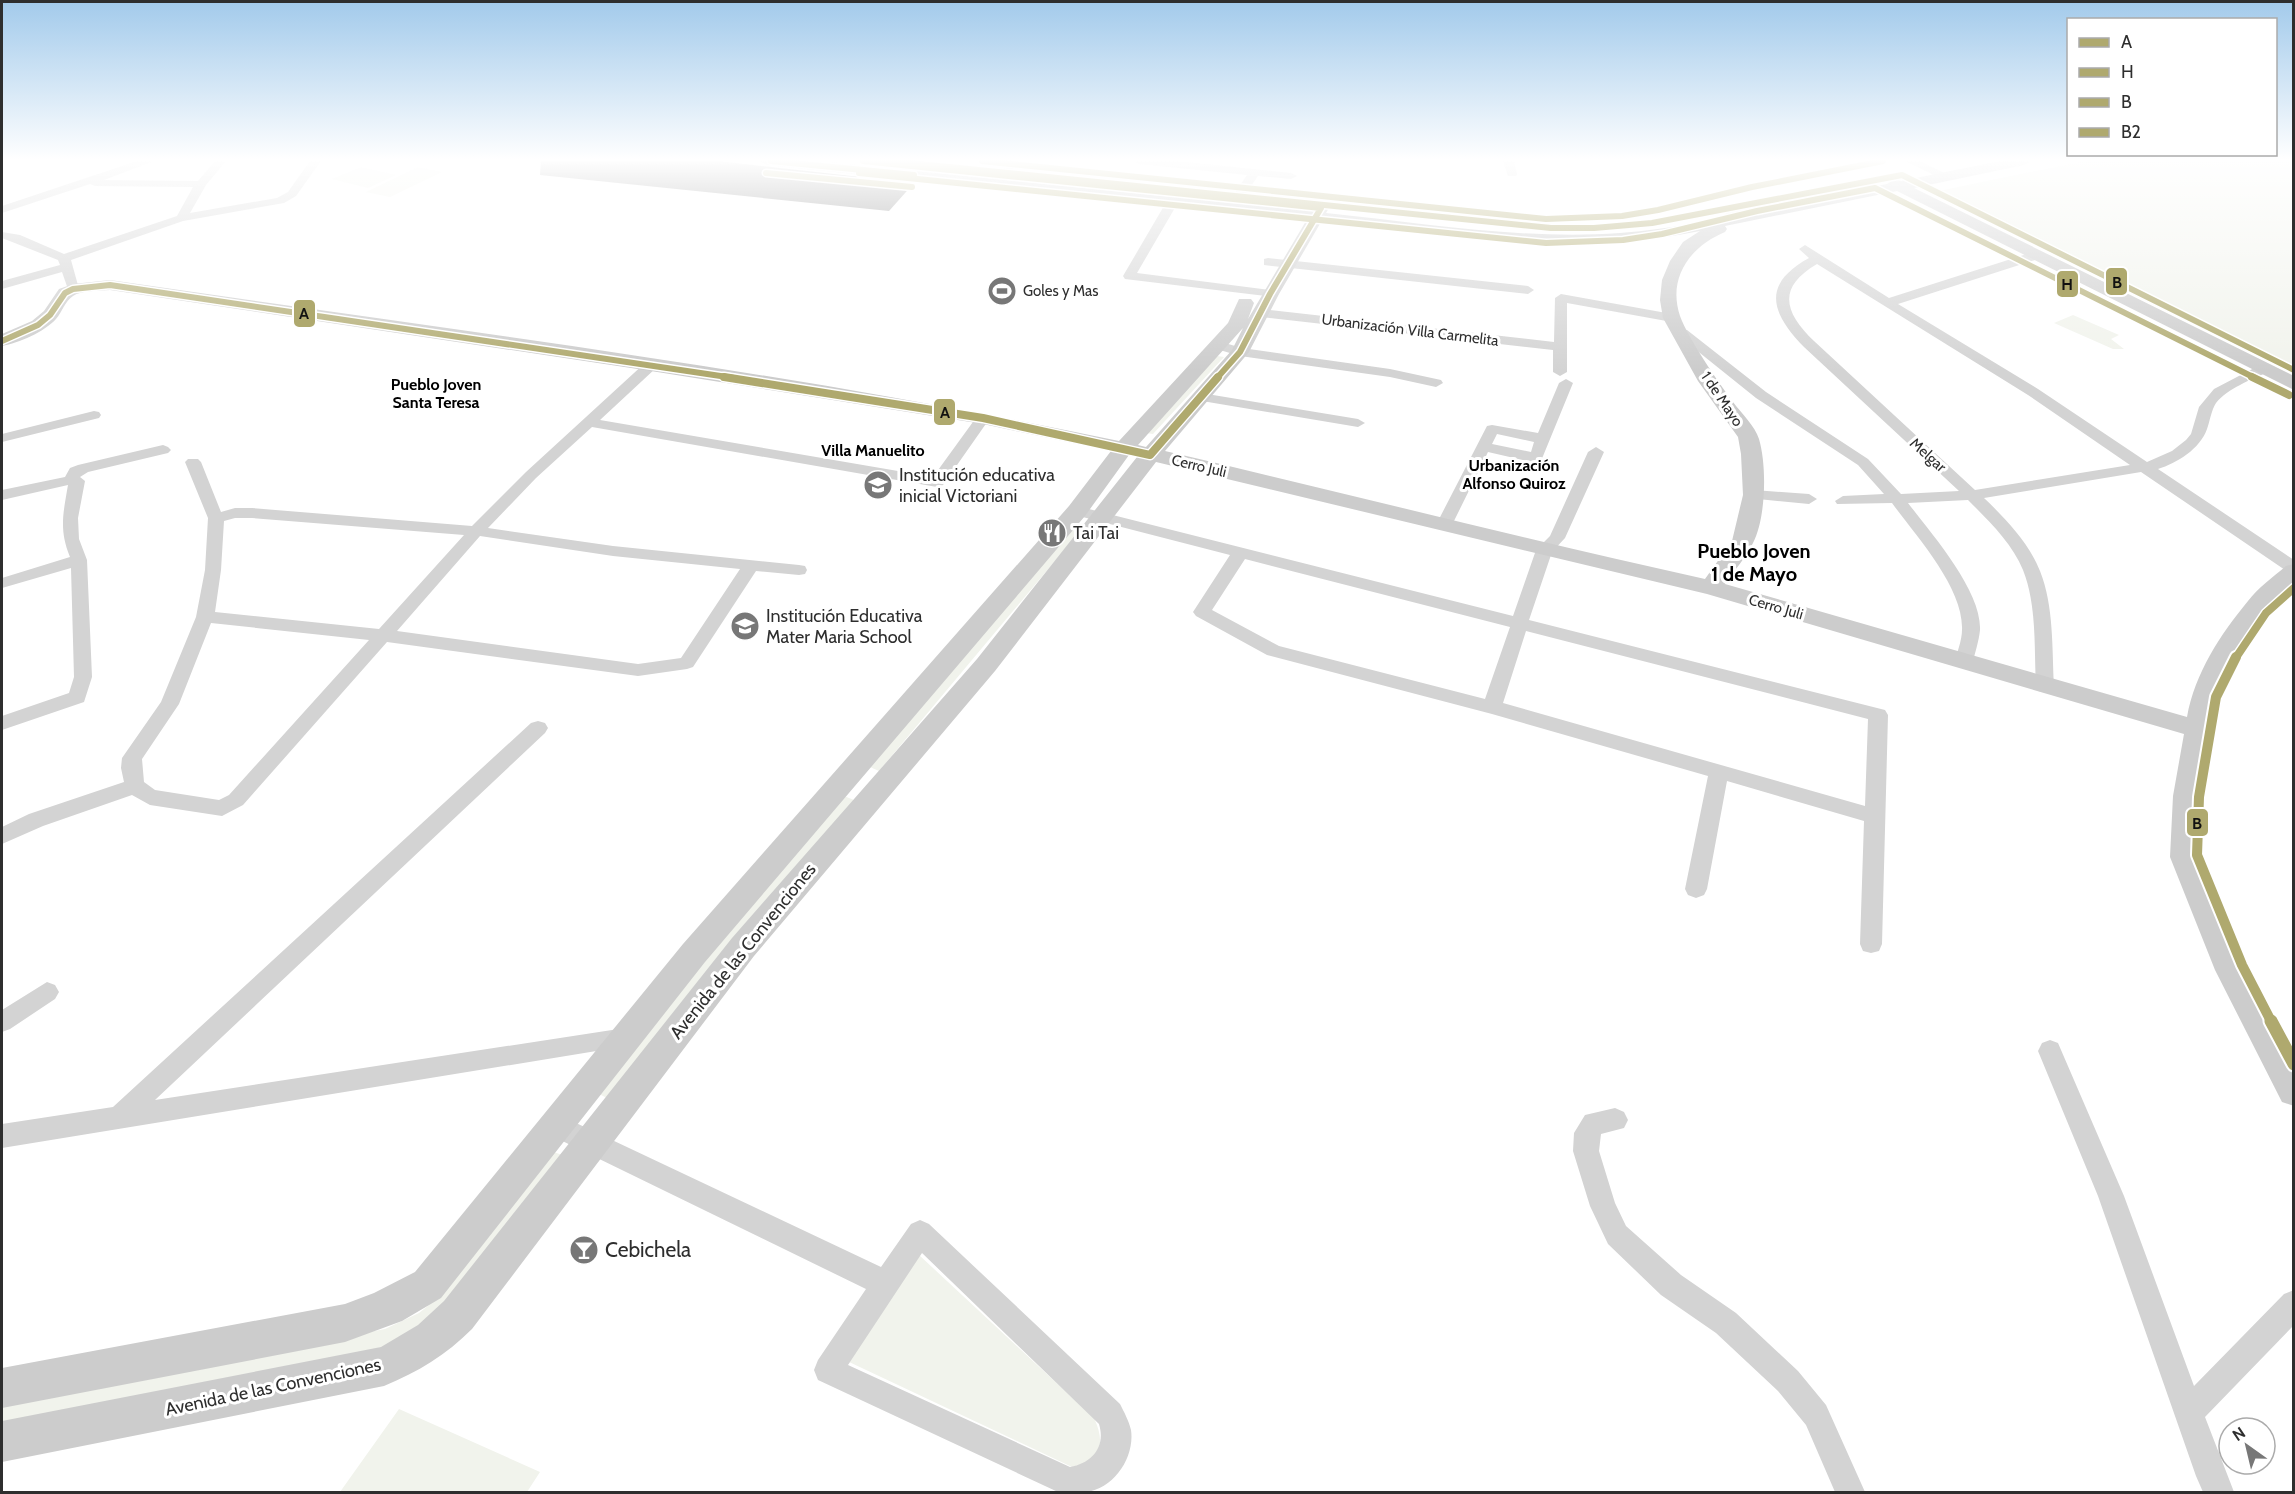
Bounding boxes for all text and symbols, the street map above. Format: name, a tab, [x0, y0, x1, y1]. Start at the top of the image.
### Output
legend	[2067, 18, 2277, 156]
text: A	[2121, 31, 2132, 53]
text: H	[2121, 61, 2134, 83]
text: B	[2121, 91, 2132, 113]
text: B2	[2121, 121, 2141, 143]
line badge: B	[2105, 267, 2128, 296]
line badge: H	[2056, 270, 2079, 298]
text: B	[2112, 273, 2122, 292]
sports icon: Goles y Mas	[986, 275, 1018, 307]
text: H	[2061, 275, 2073, 294]
place label: Goles y Mas	[1023, 282, 1098, 300]
line badge: A	[293, 299, 316, 328]
text: A	[299, 304, 309, 323]
street label: Urbanización Villa Carmelita	[1320, 310, 1500, 350]
street label: 1 de Mayo	[1697, 368, 1747, 430]
district label: Pueblo Joven Santa Teresa	[391, 375, 481, 412]
line badge: A	[933, 398, 956, 426]
text: A	[940, 403, 950, 422]
street label: Melgar	[1906, 434, 1950, 476]
district label: Villa Manuelito	[821, 441, 925, 460]
street label: Cerro Juli	[1170, 451, 1228, 481]
district label: Urbanización Alfonso Quiroz	[1462, 456, 1566, 493]
place label: Institución educativa inicial Victoriani	[899, 464, 1055, 507]
school or university icon: Institución educativa inicial Victoriani	[862, 469, 894, 501]
restaurant icon: Tai Tai	[1036, 517, 1068, 549]
place label: Tai Tai	[1073, 522, 1119, 544]
district label: Pueblo Joven 1 de Mayo	[1697, 539, 1811, 586]
street label: Cerro Juli	[1747, 591, 1805, 623]
place label: Institución Educativa Mater Maria School	[766, 605, 923, 648]
school or university icon: Institución Educativa Mater Maria School	[729, 610, 761, 642]
line badge: B	[2186, 808, 2209, 837]
text: B	[2192, 814, 2202, 833]
street label: Avenida de las Convenciones	[665, 859, 821, 1043]
bar icon: Cebichela	[568, 1234, 600, 1266]
place label: Cebichela	[605, 1237, 691, 1262]
street label: Avenida de las Convenciones	[163, 1353, 383, 1421]
north arrow	[2217, 1416, 2277, 1476]
text: N	[2229, 1423, 2249, 1445]

